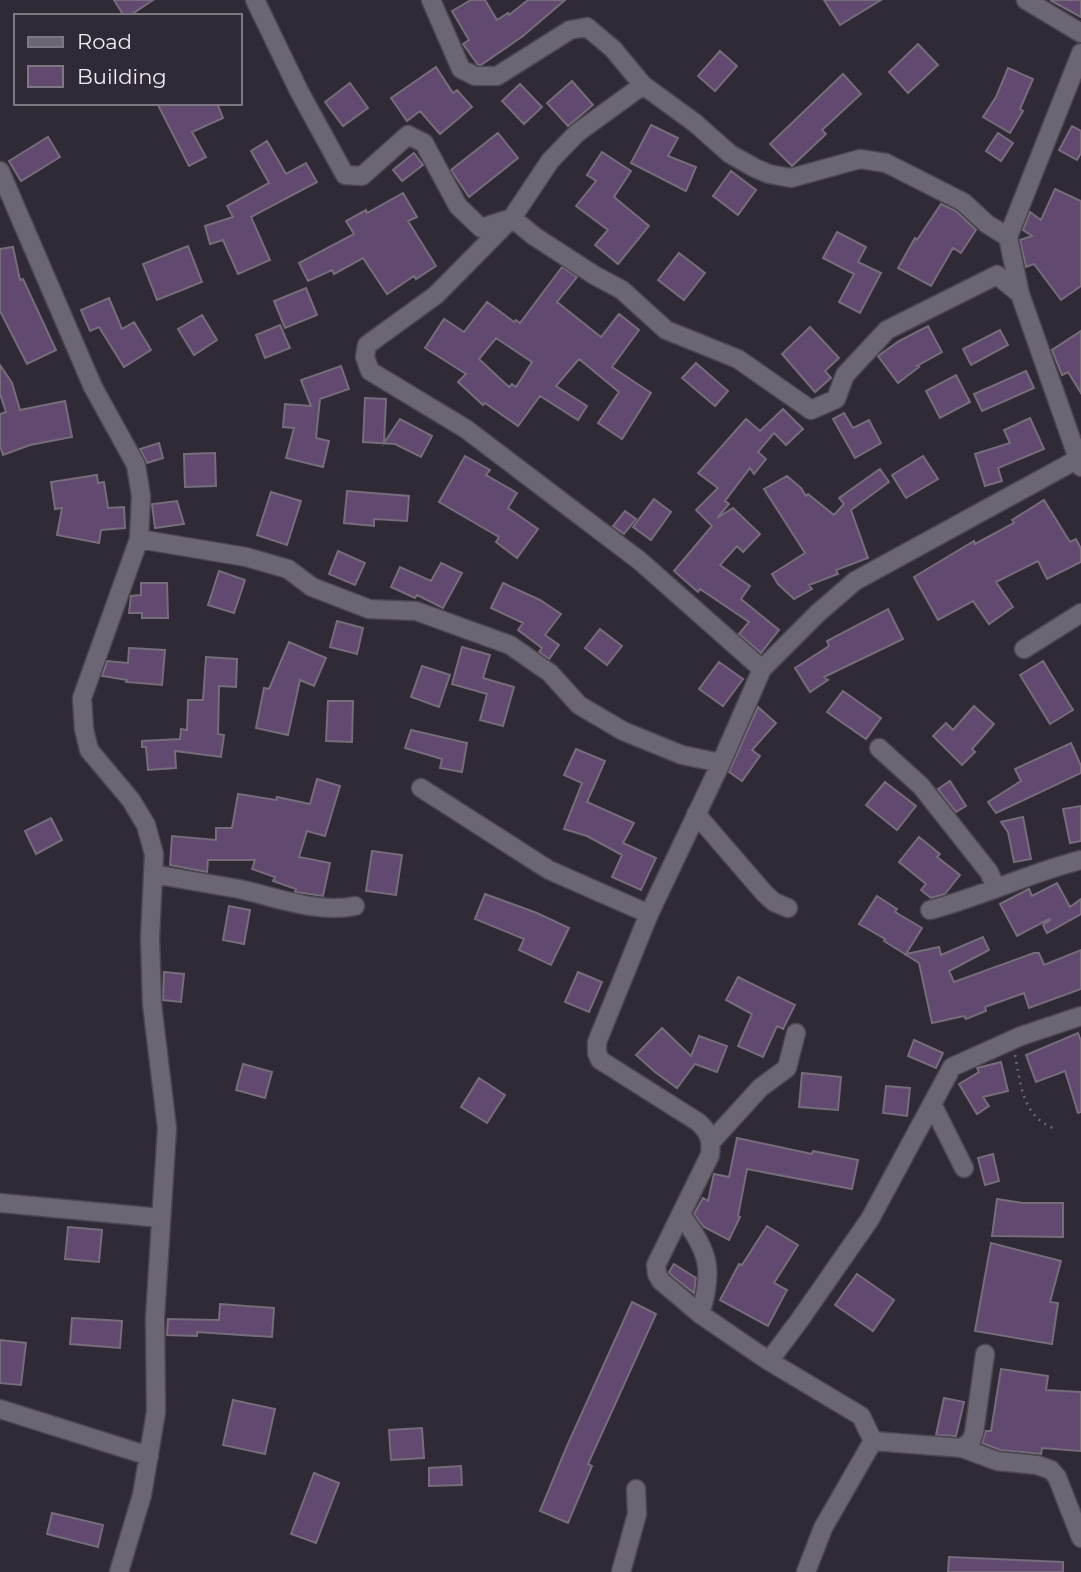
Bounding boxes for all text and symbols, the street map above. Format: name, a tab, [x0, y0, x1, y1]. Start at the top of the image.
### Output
legend	[14, 14, 242, 105]
text: Road	[77, 29, 132, 54]
text: Building	[77, 64, 167, 89]

